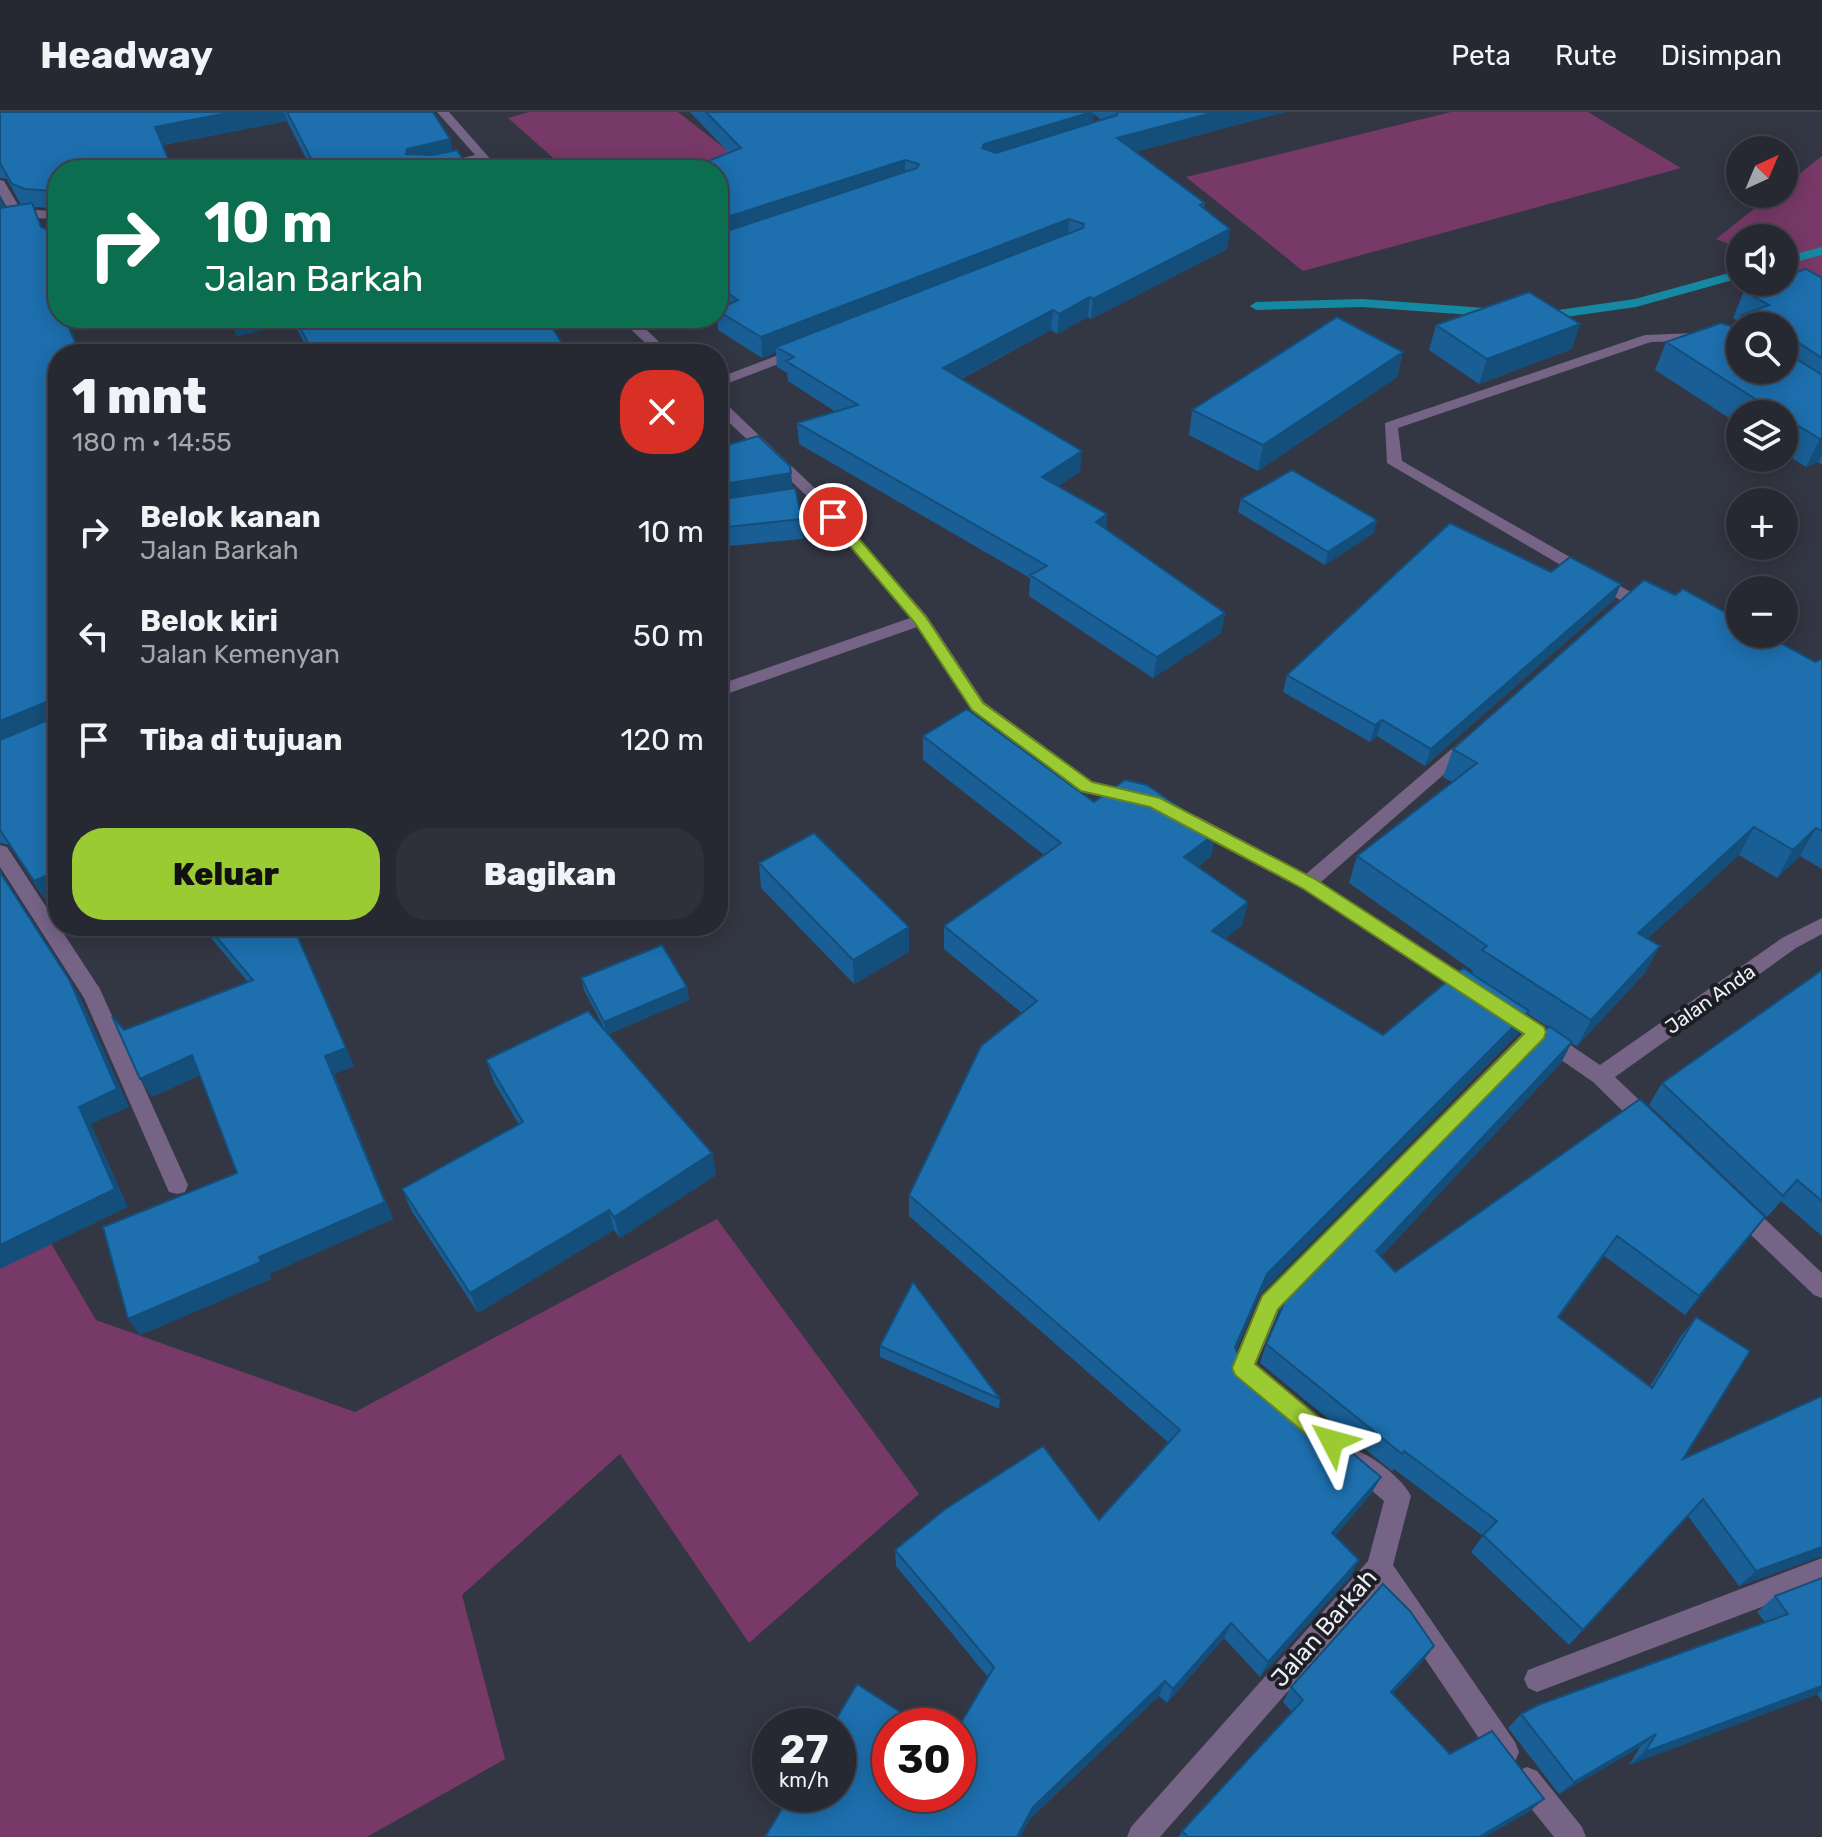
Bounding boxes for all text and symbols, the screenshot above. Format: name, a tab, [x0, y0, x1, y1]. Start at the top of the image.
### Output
text: Headway	[40, 32, 213, 78]
text: Peta	[1451, 39, 1511, 72]
text: Rute	[1555, 39, 1617, 72]
text: Disimpan	[1661, 39, 1782, 72]
north arrow	[1726, 136, 1798, 208]
map controls	[1726, 136, 1798, 648]
text: 10 m	[204, 190, 333, 256]
icon: right	[72, 192, 176, 296]
button: sound	[1726, 224, 1798, 296]
text: Jalan Barkah	[204, 257, 423, 300]
button: search	[1726, 312, 1798, 384]
text: 1 mnt	[72, 368, 207, 425]
button: close	[620, 370, 704, 454]
button: layers	[1726, 400, 1798, 472]
text: 180 m · 14:55	[72, 427, 232, 458]
pin	[799, 483, 867, 551]
button: +	[1726, 488, 1798, 560]
icon: arrive	[811, 495, 855, 539]
text: Belok kanan	[140, 499, 321, 535]
icon: right	[72, 510, 116, 554]
text: 10 m	[638, 514, 704, 550]
text: Jalan Barkah	[140, 535, 298, 566]
button: −	[1726, 576, 1798, 648]
text: Belok kiri	[140, 603, 278, 639]
icon: left	[72, 614, 116, 658]
text: 50 m	[633, 618, 704, 654]
text: Jalan Kemenyan	[140, 639, 340, 670]
icon: arrive	[72, 718, 116, 762]
text: Tiba di tujuan	[140, 722, 342, 758]
text: 120 m	[620, 722, 704, 758]
button: Keluar	[72, 828, 380, 920]
button: Bagikan	[396, 828, 704, 920]
street label: Jalan Anda	[1660, 959, 1760, 1039]
position arrow	[1290, 1399, 1374, 1483]
street label: Jalan Barkah	[1265, 1564, 1383, 1692]
speed limit sign: 30	[872, 1708, 976, 1812]
text: 27	[780, 1726, 828, 1773]
text: km/h	[779, 1768, 829, 1792]

